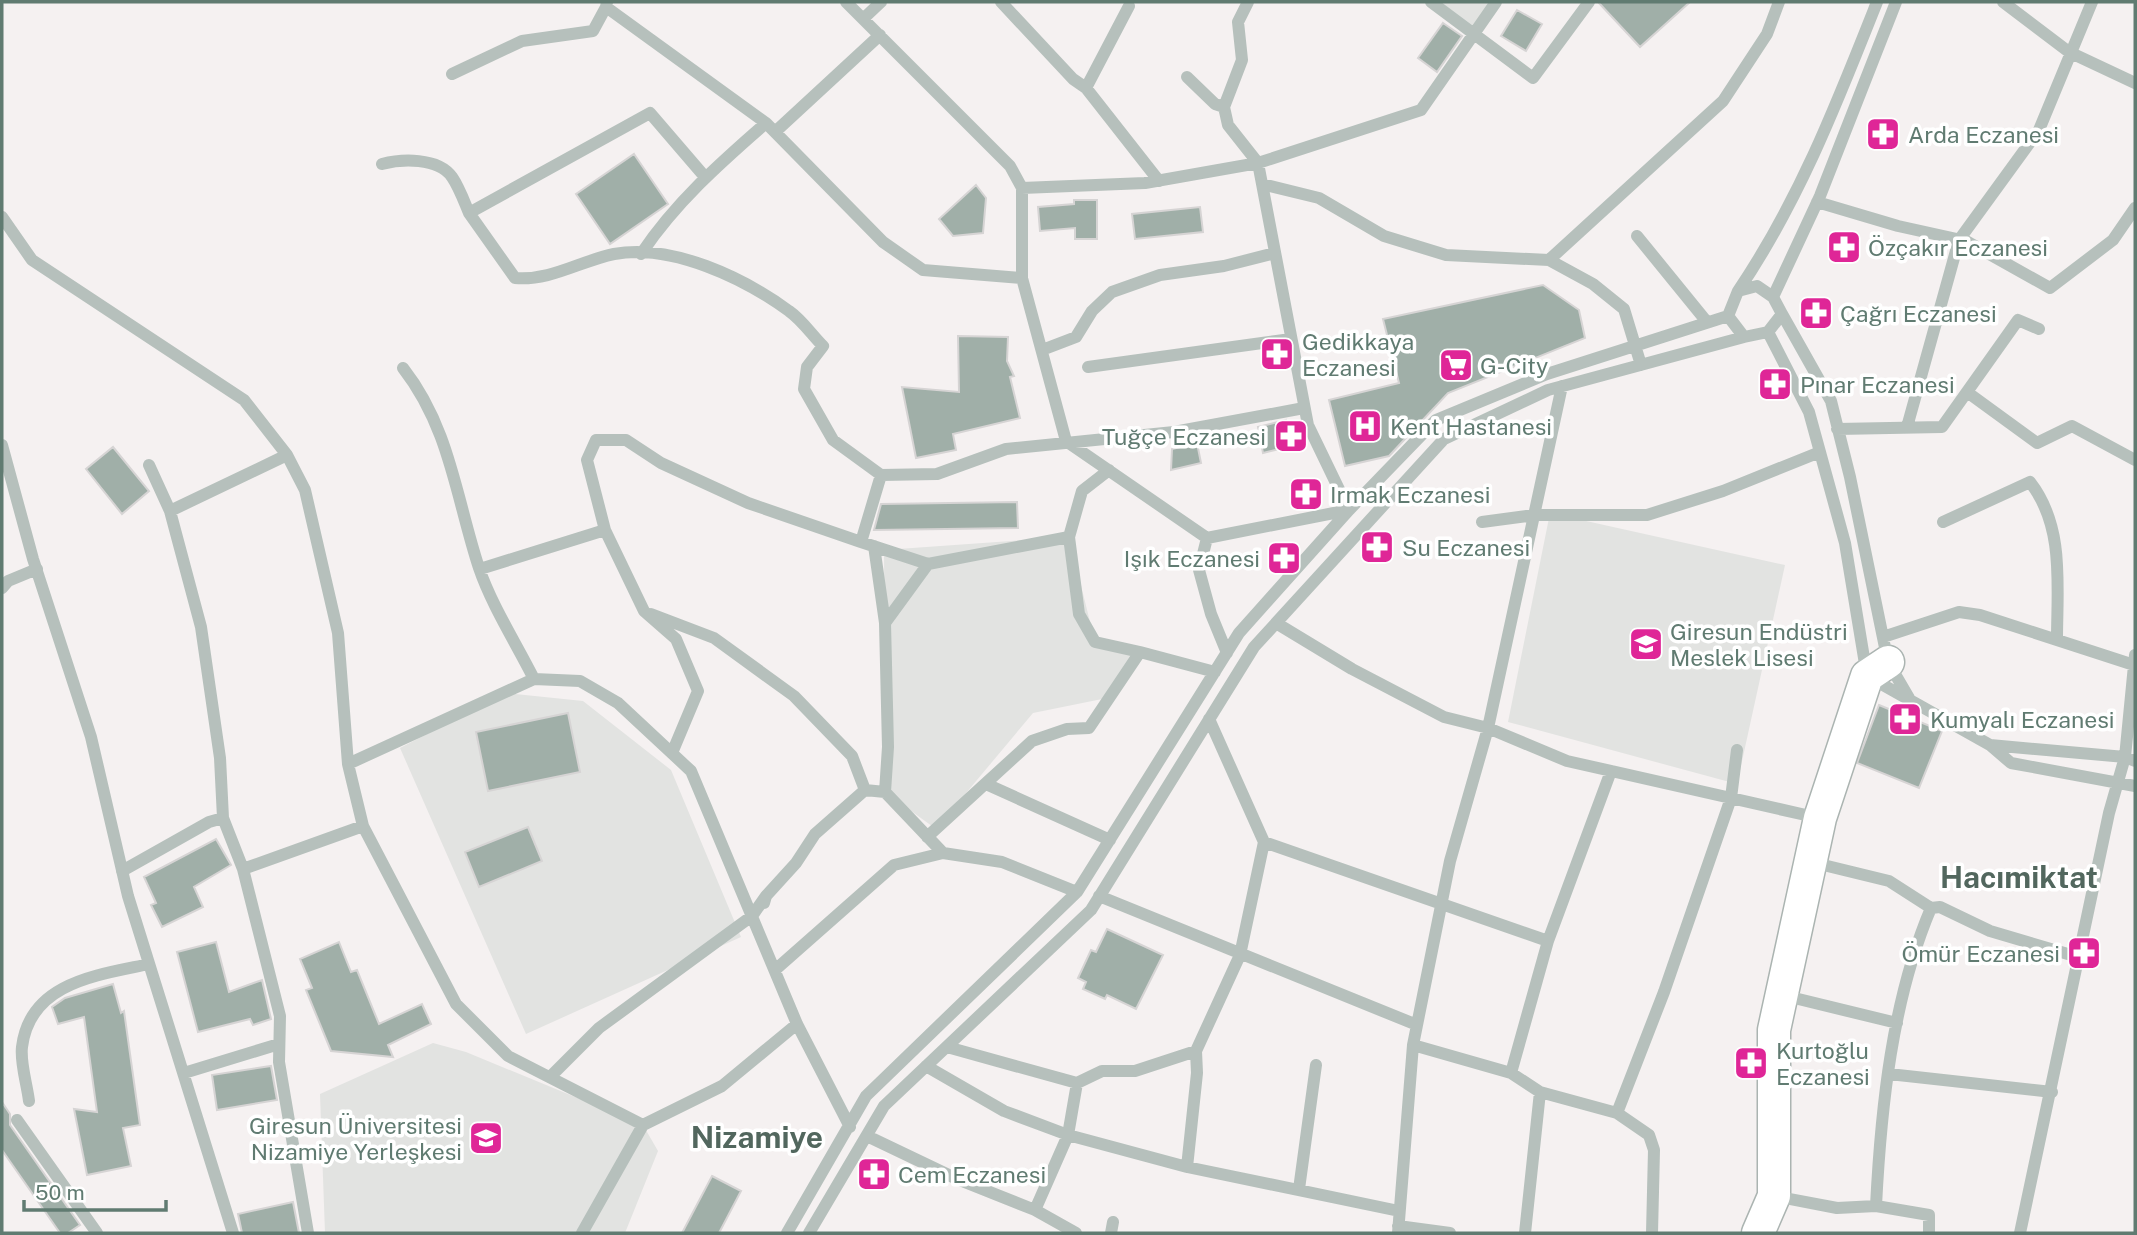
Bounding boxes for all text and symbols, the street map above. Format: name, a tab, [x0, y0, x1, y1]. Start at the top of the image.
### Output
pharmacy icon: Arda Eczanesi	[1864, 115, 1902, 153]
place label: Arda Eczanesi	[1908, 121, 2059, 148]
pharmacy icon: Özçakır Eczanesi	[1825, 228, 1863, 266]
place label: Özçakır Eczanesi	[1868, 234, 2048, 261]
pharmacy icon: Çağrı Eczanesi	[1797, 294, 1835, 332]
place label: Çağrı Eczanesi	[1840, 300, 1997, 327]
place label: Gedikkaya Eczanesi	[1302, 328, 1414, 381]
pharmacy icon: Gedikkaya Eczanesi	[1258, 335, 1296, 373]
supermarket icon: G-City	[1437, 346, 1475, 384]
place label: G-City	[1480, 352, 1548, 379]
pharmacy icon: Pınar Eczanesi	[1756, 365, 1794, 403]
place label: Pınar Eczanesi	[1800, 371, 1955, 398]
hospital icon: Kent Hastanesi	[1346, 407, 1384, 445]
place label: Kent Hastanesi	[1390, 413, 1552, 440]
pharmacy icon: Tuğçe Eczanesi	[1272, 417, 1310, 455]
place label: Tuğçe Eczanesi	[1102, 423, 1266, 450]
pharmacy icon: Irmak Eczanesi	[1287, 475, 1325, 513]
place label: Irmak Eczanesi	[1330, 481, 1490, 508]
pharmacy icon: Su Eczanesi	[1358, 528, 1396, 566]
place label: Su Eczanesi	[1402, 534, 1530, 561]
pharmacy icon: Işık Eczanesi	[1265, 539, 1303, 577]
place label: Işık Eczanesi	[1124, 545, 1260, 572]
place label: Giresun Endüstri Meslek Lisesi	[1670, 618, 1848, 671]
school or university icon: Giresun Endüstri Meslek Lisesi	[1627, 625, 1665, 663]
pharmacy icon: Kumyalı Eczanesi	[1886, 700, 1924, 738]
place label: Kumyalı Eczanesi	[1930, 706, 2115, 733]
district label: Hacımiktat	[1940, 859, 2098, 895]
pharmacy icon: Ömür Eczanesi	[2065, 934, 2103, 972]
place label: Ömür Eczanesi	[1902, 940, 2060, 967]
place label: Kurtoğlu Eczanesi	[1776, 1037, 1870, 1090]
pharmacy icon: Kurtoğlu Eczanesi	[1732, 1044, 1770, 1082]
place label: Giresun Üniversitesi Nizamiye Yerleşkesi	[249, 1112, 462, 1165]
school or university icon: Giresun Üniversitesi Nizamiye Yerleşkesi	[467, 1119, 505, 1157]
district label: Nizamiye	[691, 1119, 823, 1155]
pharmacy icon: Cem Eczanesi	[855, 1155, 893, 1193]
place label: Cem Eczanesi	[898, 1161, 1046, 1188]
scale bar	[24, 1168, 166, 1212]
text: 50 m	[35, 1180, 85, 1205]

